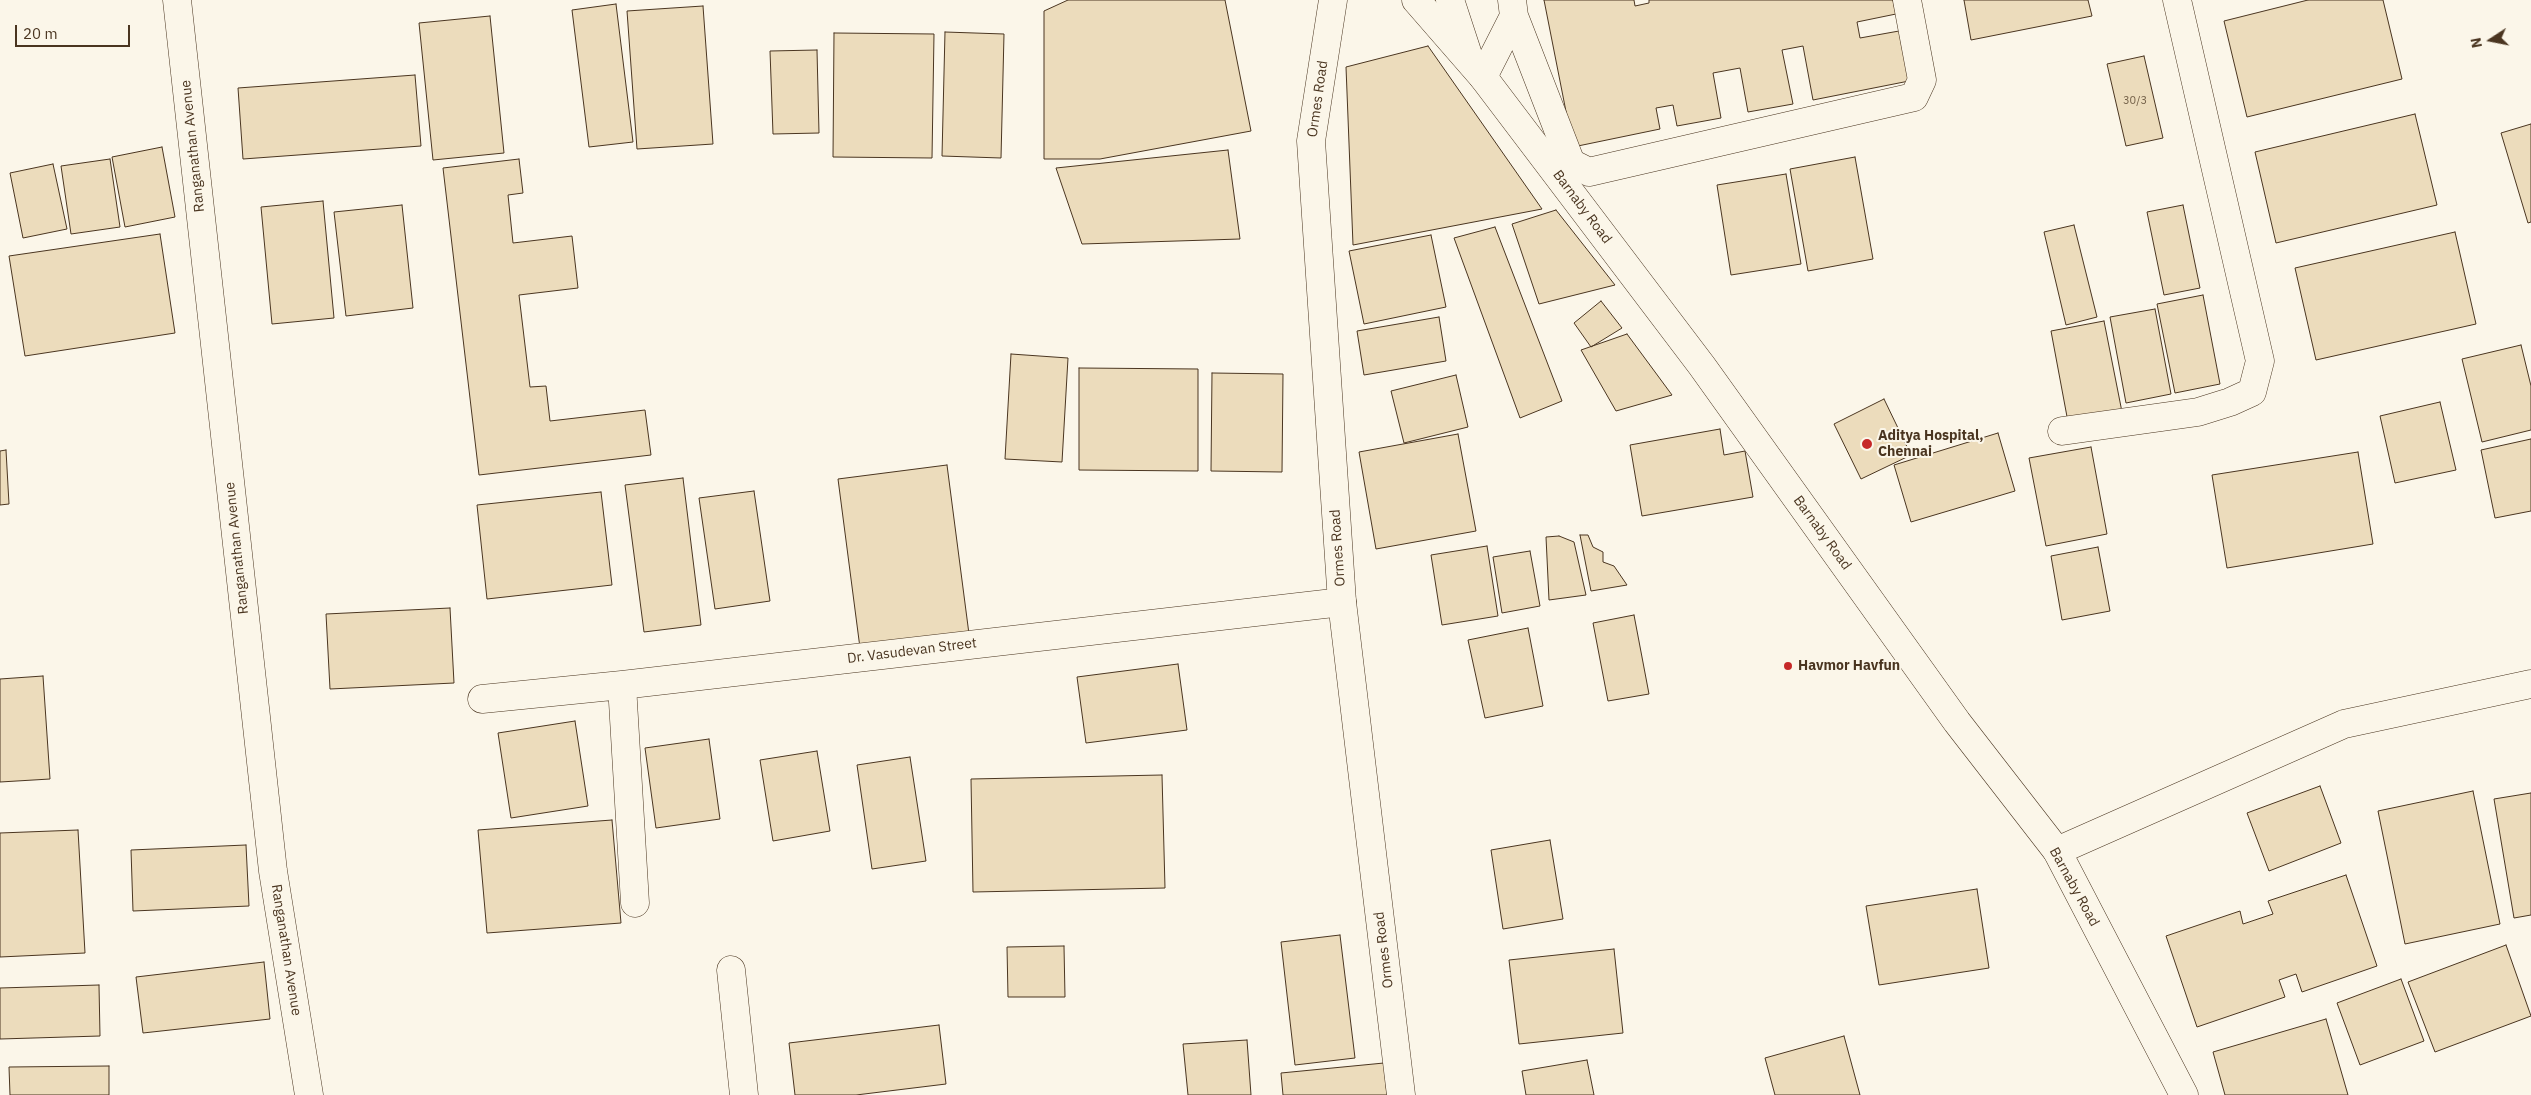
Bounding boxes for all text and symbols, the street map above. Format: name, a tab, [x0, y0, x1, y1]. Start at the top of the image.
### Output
scale bar	[18, 15, 132, 47]
north arrow	[2466, 15, 2516, 65]
text: 20 m	[23, 24, 58, 43]
text: N	[2466, 36, 2486, 50]
street label: Ormes Road	[1304, 60, 1332, 138]
street label: Ranganathan Avenue	[178, 79, 208, 213]
house number: 30/3	[2123, 94, 2147, 108]
street label: Barnaby Road	[1549, 167, 1615, 247]
place label: Aditya Hospital, Chennai	[1878, 428, 1984, 461]
marker: Aditya Hospital, Chennai	[1860, 437, 1874, 451]
street label: Ranganathan Avenue	[222, 481, 252, 615]
street label: Barnaby Road	[1789, 493, 1855, 573]
street label: Ormes Road	[1327, 509, 1349, 587]
street label: Dr. Vasudevan Street	[846, 635, 978, 667]
place label: Havmor Havfun	[1798, 658, 1900, 674]
marker: Havmor Havfun	[1782, 660, 1794, 672]
street label: Barnaby Road	[2045, 845, 2103, 929]
street label: Ranganathan Avenue	[267, 883, 305, 1017]
street label: Ormes Road	[1371, 911, 1397, 989]

